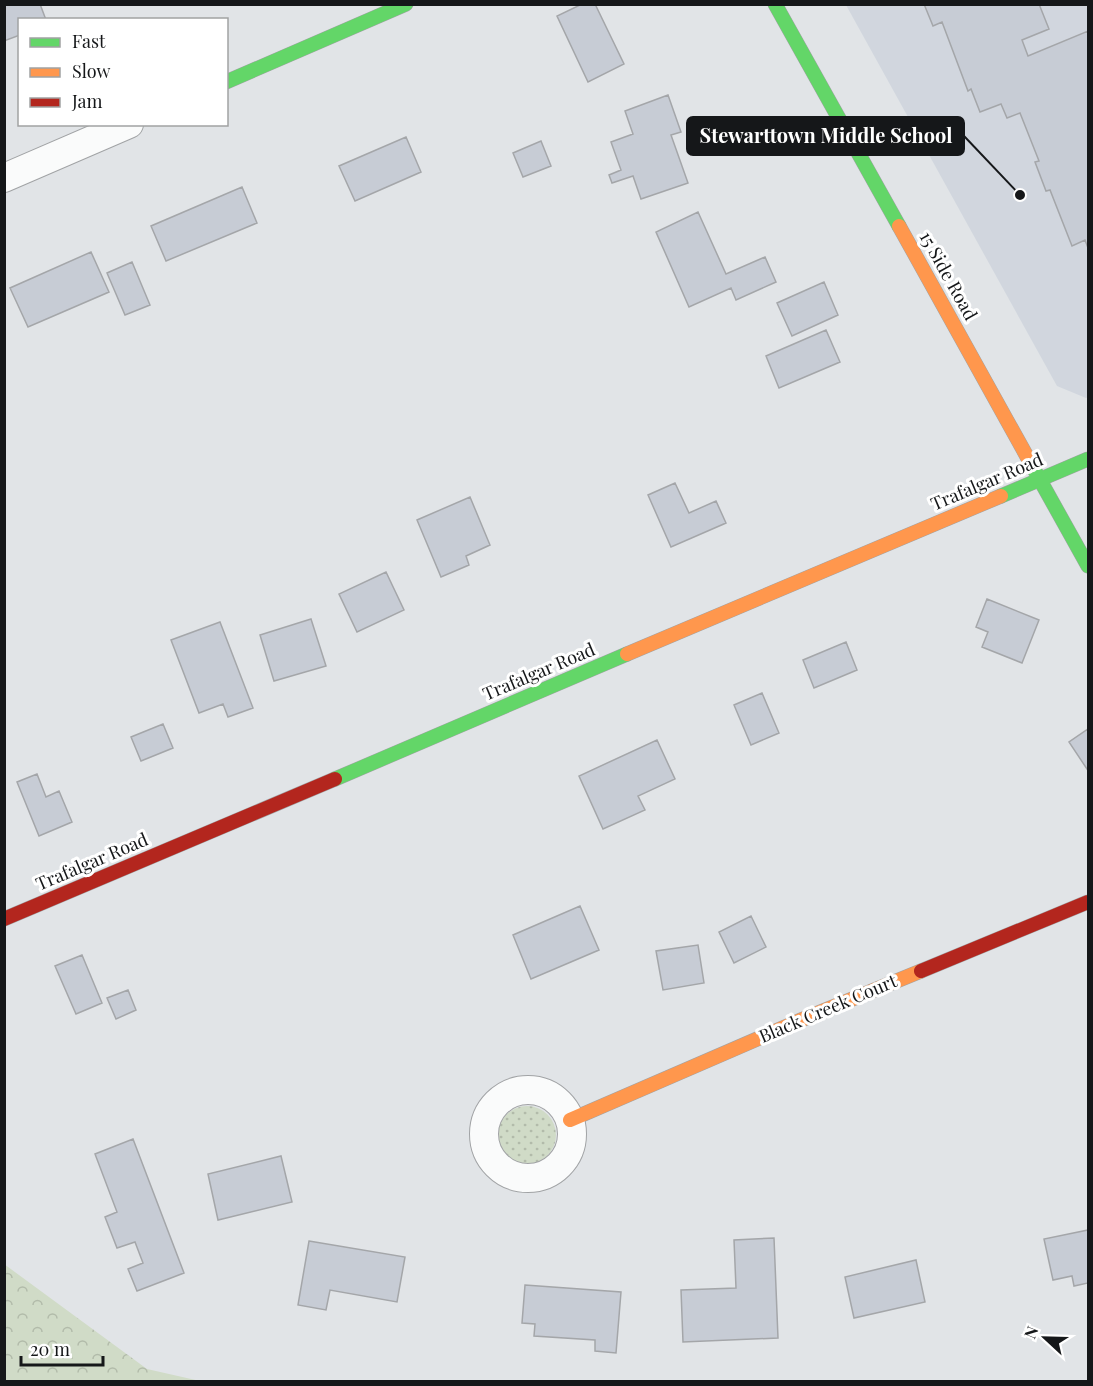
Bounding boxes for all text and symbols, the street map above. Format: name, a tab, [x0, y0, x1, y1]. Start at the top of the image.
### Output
legend	[18, 18, 228, 126]
text: Fast	[72, 29, 106, 53]
text: Slow	[72, 59, 110, 83]
text: Jam	[71, 89, 102, 113]
callout: Stewarttown Middle School	[687, 117, 964, 155]
text: Stewarttown Middle School	[700, 121, 952, 148]
street label: 15 Side Road	[915, 227, 983, 325]
street label: Trafalgar Road	[927, 446, 1047, 515]
street label: Trafalgar Road	[479, 636, 599, 705]
street label: Trafalgar Road	[32, 826, 152, 895]
street label: Black Creek Court	[755, 968, 901, 1048]
north arrow	[1015, 1308, 1075, 1368]
text: N	[1019, 1322, 1043, 1341]
scale bar	[21, 1329, 104, 1367]
text: 20 m	[30, 1337, 70, 1361]

